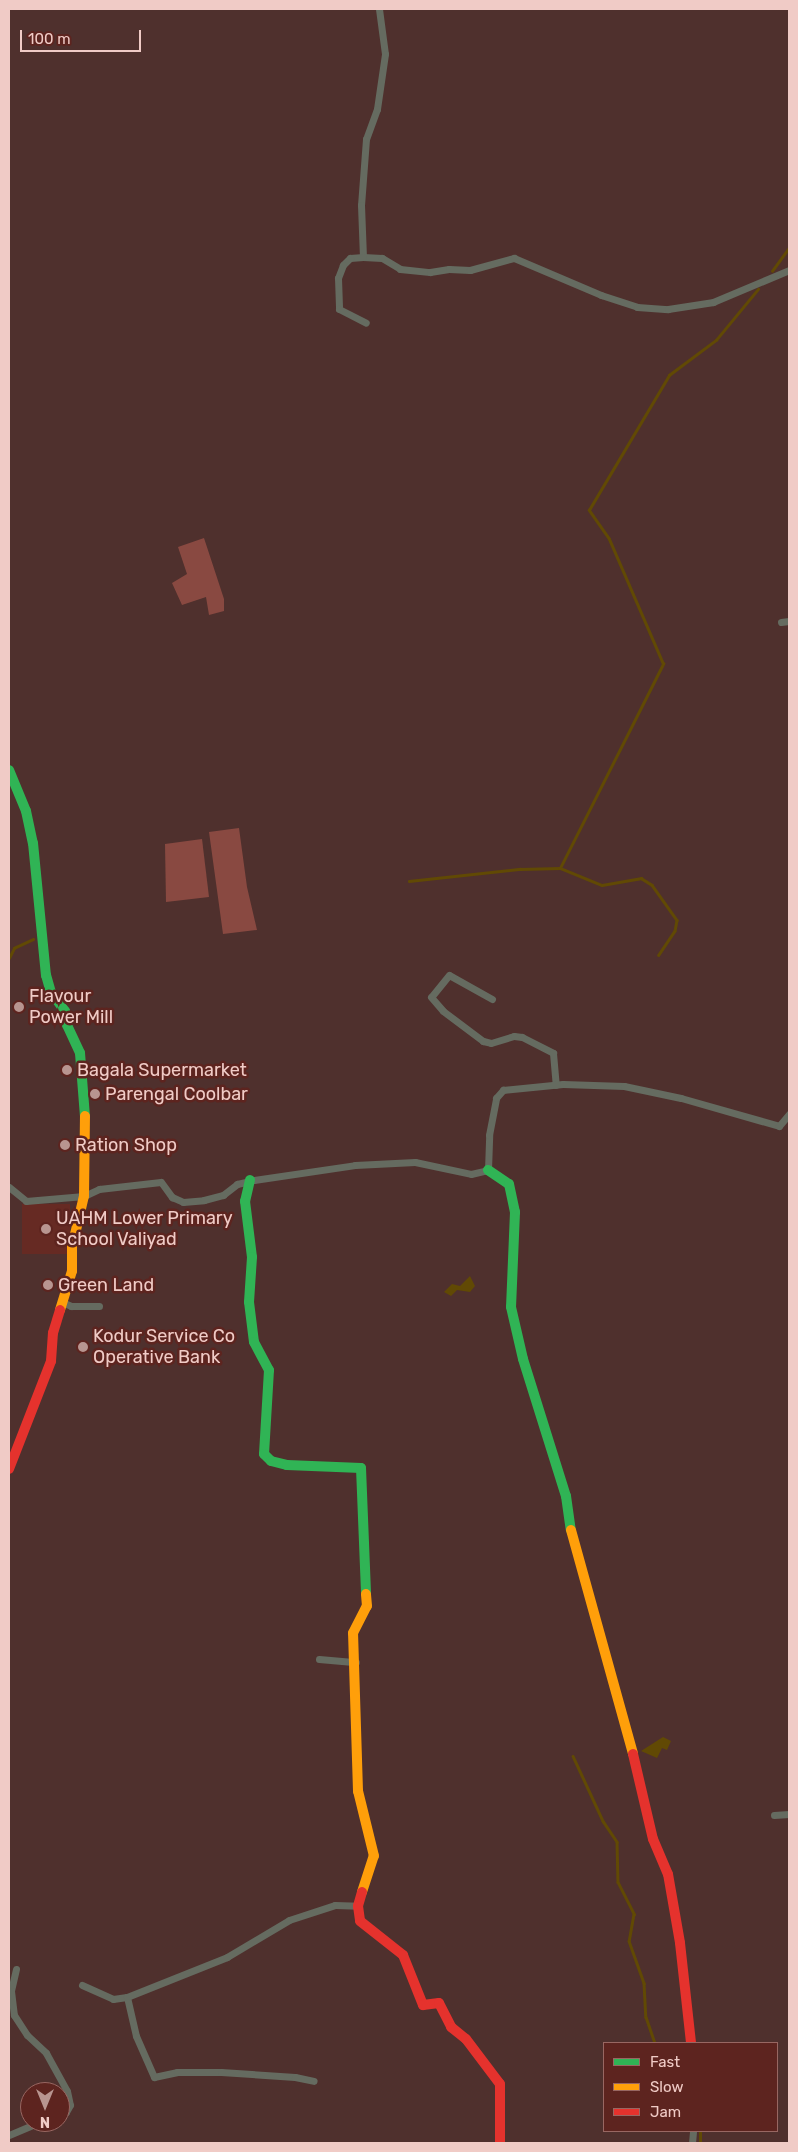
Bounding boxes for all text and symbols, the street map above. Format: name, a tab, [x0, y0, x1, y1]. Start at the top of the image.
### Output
scale bar	[22, 20, 144, 52]
text: 100 m	[28, 30, 70, 48]
place label: Flavour Power Mill	[29, 986, 113, 1028]
marker: Flavour Power Mill	[13, 1001, 25, 1013]
place label: Bagala Supermarket	[77, 1059, 247, 1081]
marker: Bagala Supermarket	[61, 1064, 73, 1076]
place label: Parengal Coolbar	[105, 1083, 248, 1105]
marker: Parengal Coolbar	[89, 1088, 101, 1100]
place label: Ration Shop	[75, 1134, 177, 1156]
marker: Ration Shop	[59, 1139, 71, 1151]
place label: UAHM Lower Primary School Valiyad	[56, 1208, 233, 1250]
marker: UAHM Lower Primary School Valiyad	[40, 1223, 52, 1235]
place label: Green Land	[58, 1274, 154, 1296]
marker: Green Land	[42, 1279, 54, 1291]
place label: Kodur Service Co Operative Bank	[93, 1326, 236, 1368]
marker: Kodur Service Co Operative Bank	[77, 1341, 89, 1353]
legend	[603, 2042, 778, 2132]
text: Fast	[650, 2053, 680, 2071]
text: Slow	[650, 2078, 683, 2096]
north arrow	[20, 2082, 70, 2132]
text: Jam	[650, 2103, 681, 2121]
text: N	[40, 2113, 50, 2130]

